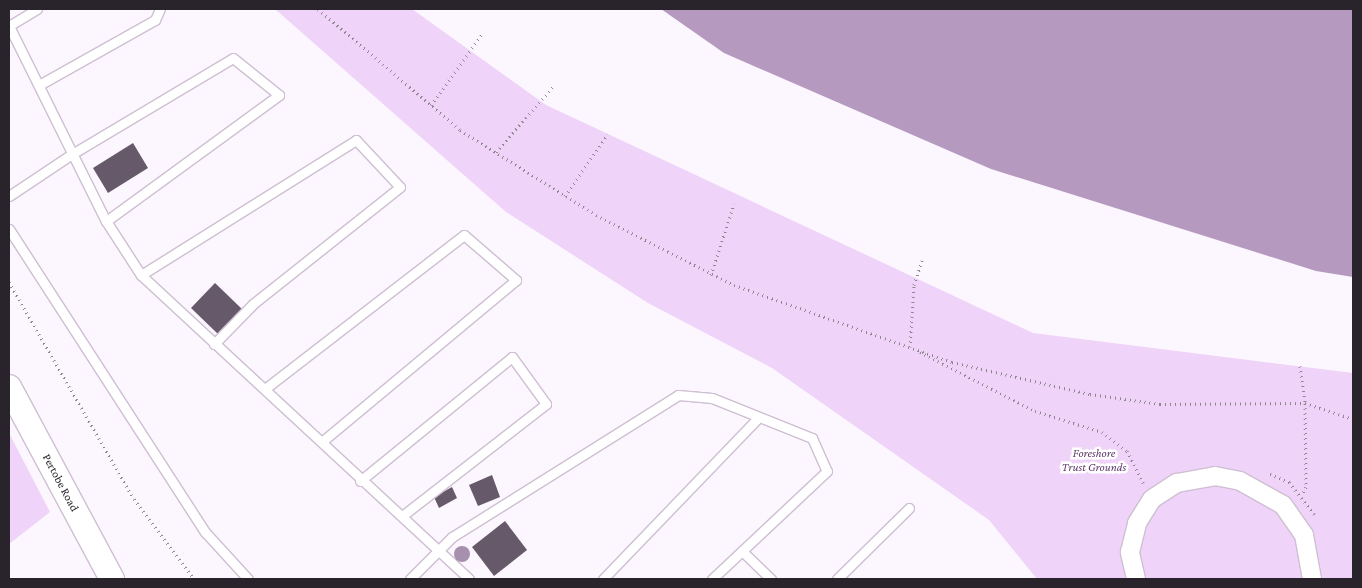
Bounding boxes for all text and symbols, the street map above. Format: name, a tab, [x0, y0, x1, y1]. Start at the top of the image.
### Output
park label: Foreshore Trust Grounds	[1062, 447, 1126, 475]
street label: Pertobe Road	[39, 452, 81, 514]

